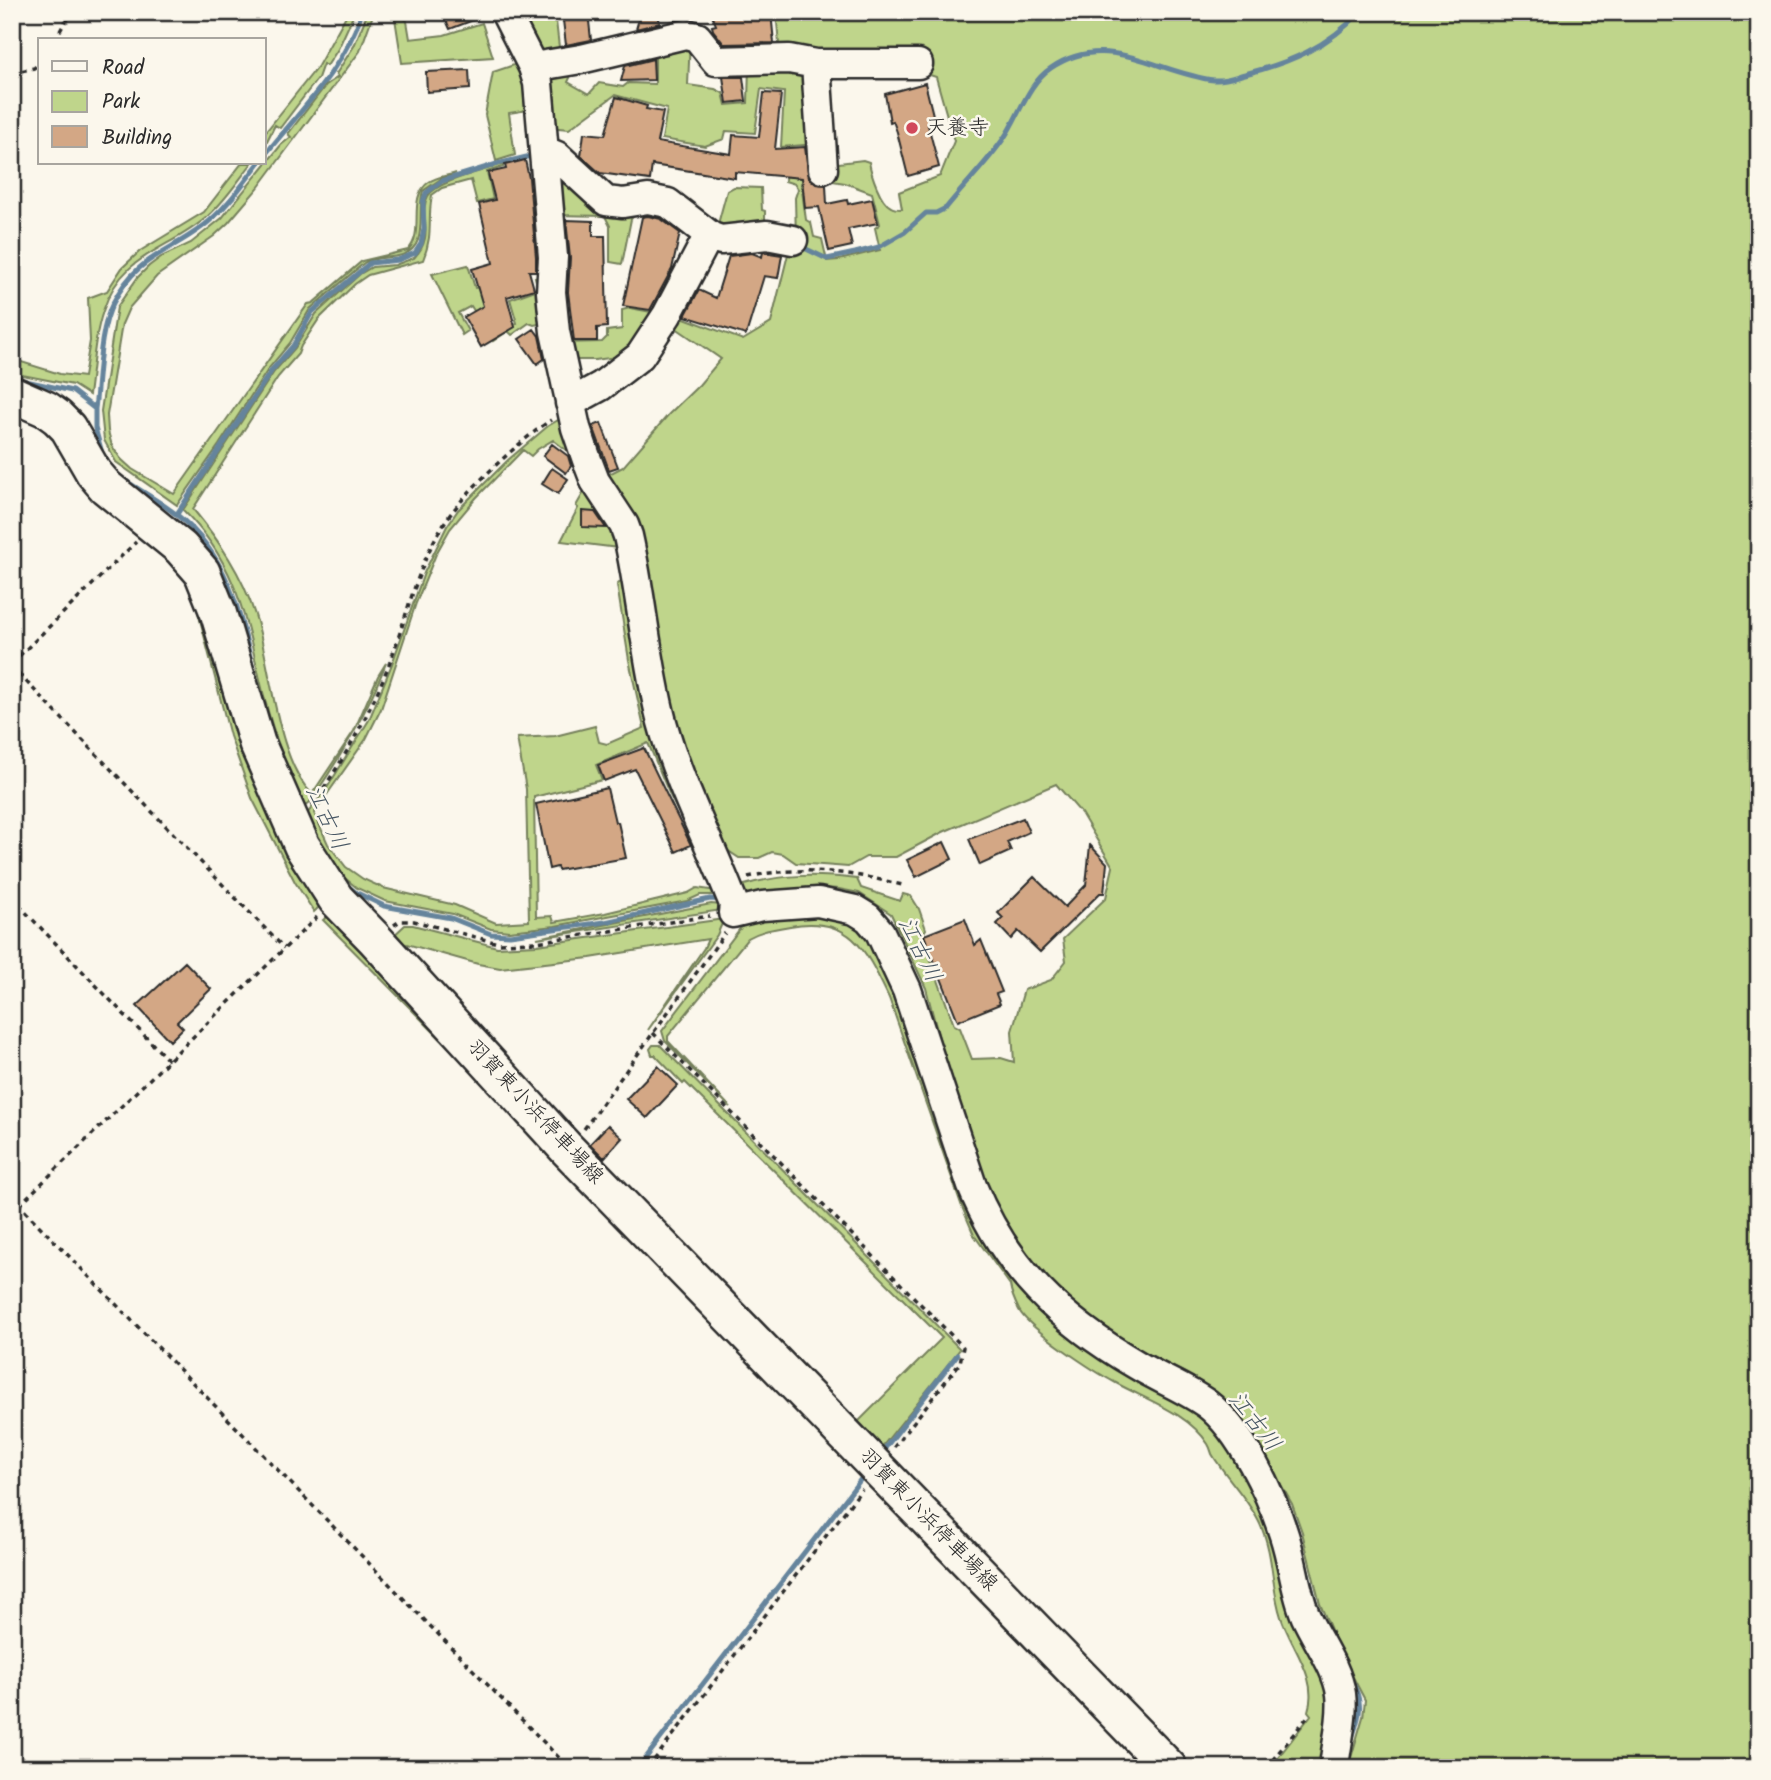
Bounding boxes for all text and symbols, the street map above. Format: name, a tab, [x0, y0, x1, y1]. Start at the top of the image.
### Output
legend	[38, 38, 266, 164]
text: Road	[102, 52, 145, 85]
text: Park	[102, 86, 140, 119]
place label: 天養寺	[926, 112, 989, 145]
marker: 天養寺	[904, 120, 920, 136]
text: Building	[102, 122, 172, 155]
water label: 江古川	[295, 779, 357, 857]
water label: 江古川	[888, 911, 950, 989]
street label: 羽賀東小浜停車場線	[458, 1032, 612, 1192]
water label: 江古川	[1219, 1384, 1289, 1460]
street label: 羽賀東小浜停車場線	[850, 1441, 1006, 1599]

